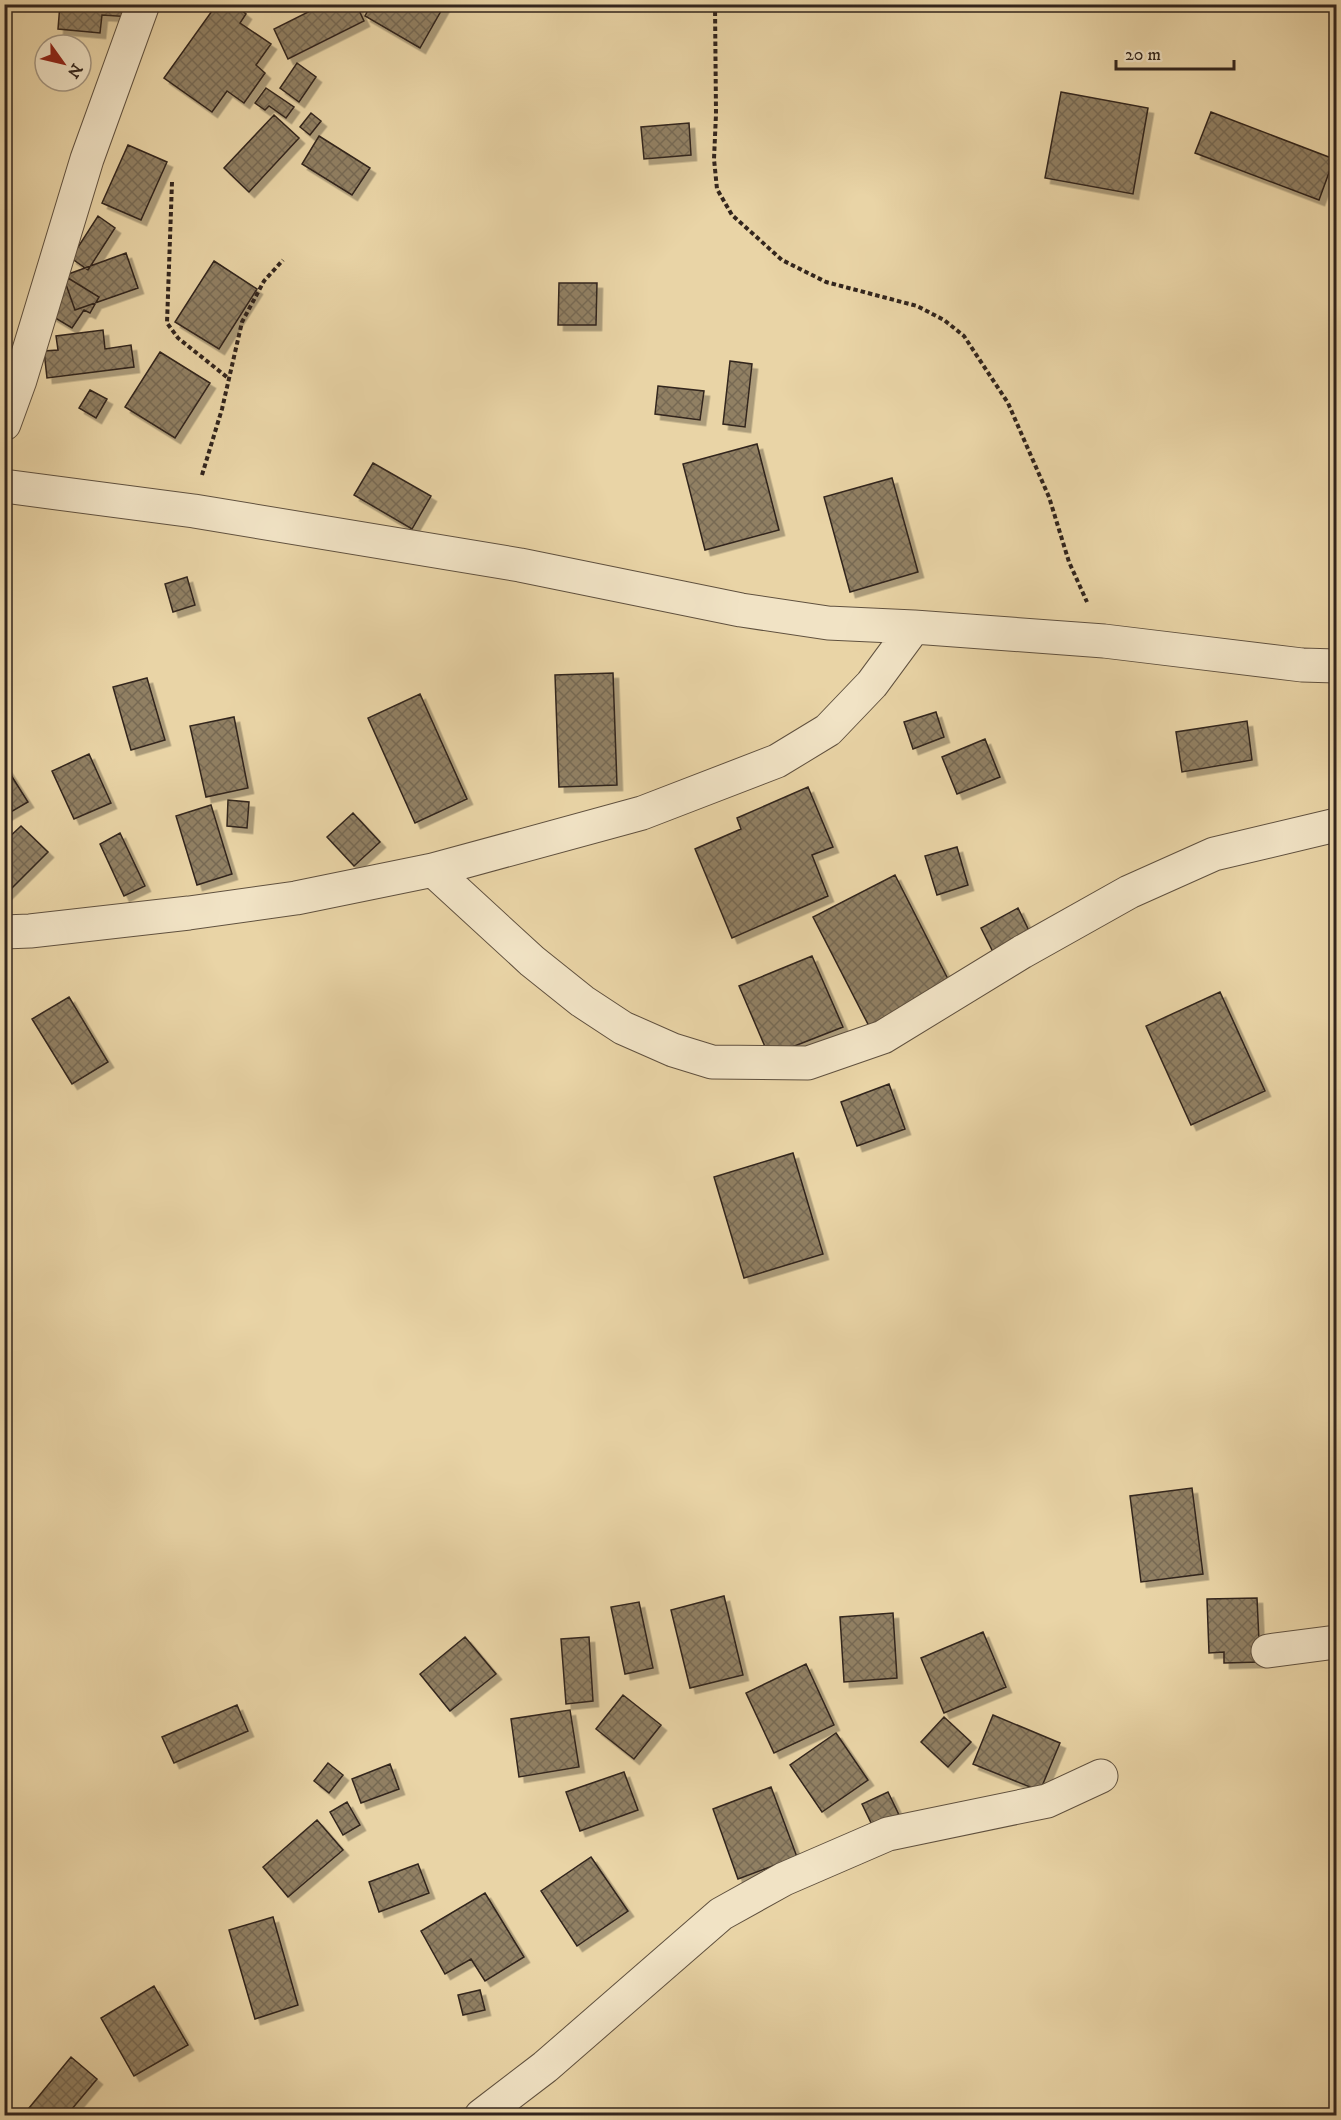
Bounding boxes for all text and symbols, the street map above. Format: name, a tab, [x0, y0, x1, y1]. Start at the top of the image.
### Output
north arrow	[33, 33, 93, 93]
scale bar	[1116, 33, 1234, 71]
text: 20 m	[1125, 44, 1161, 66]
text: N	[63, 60, 87, 82]

